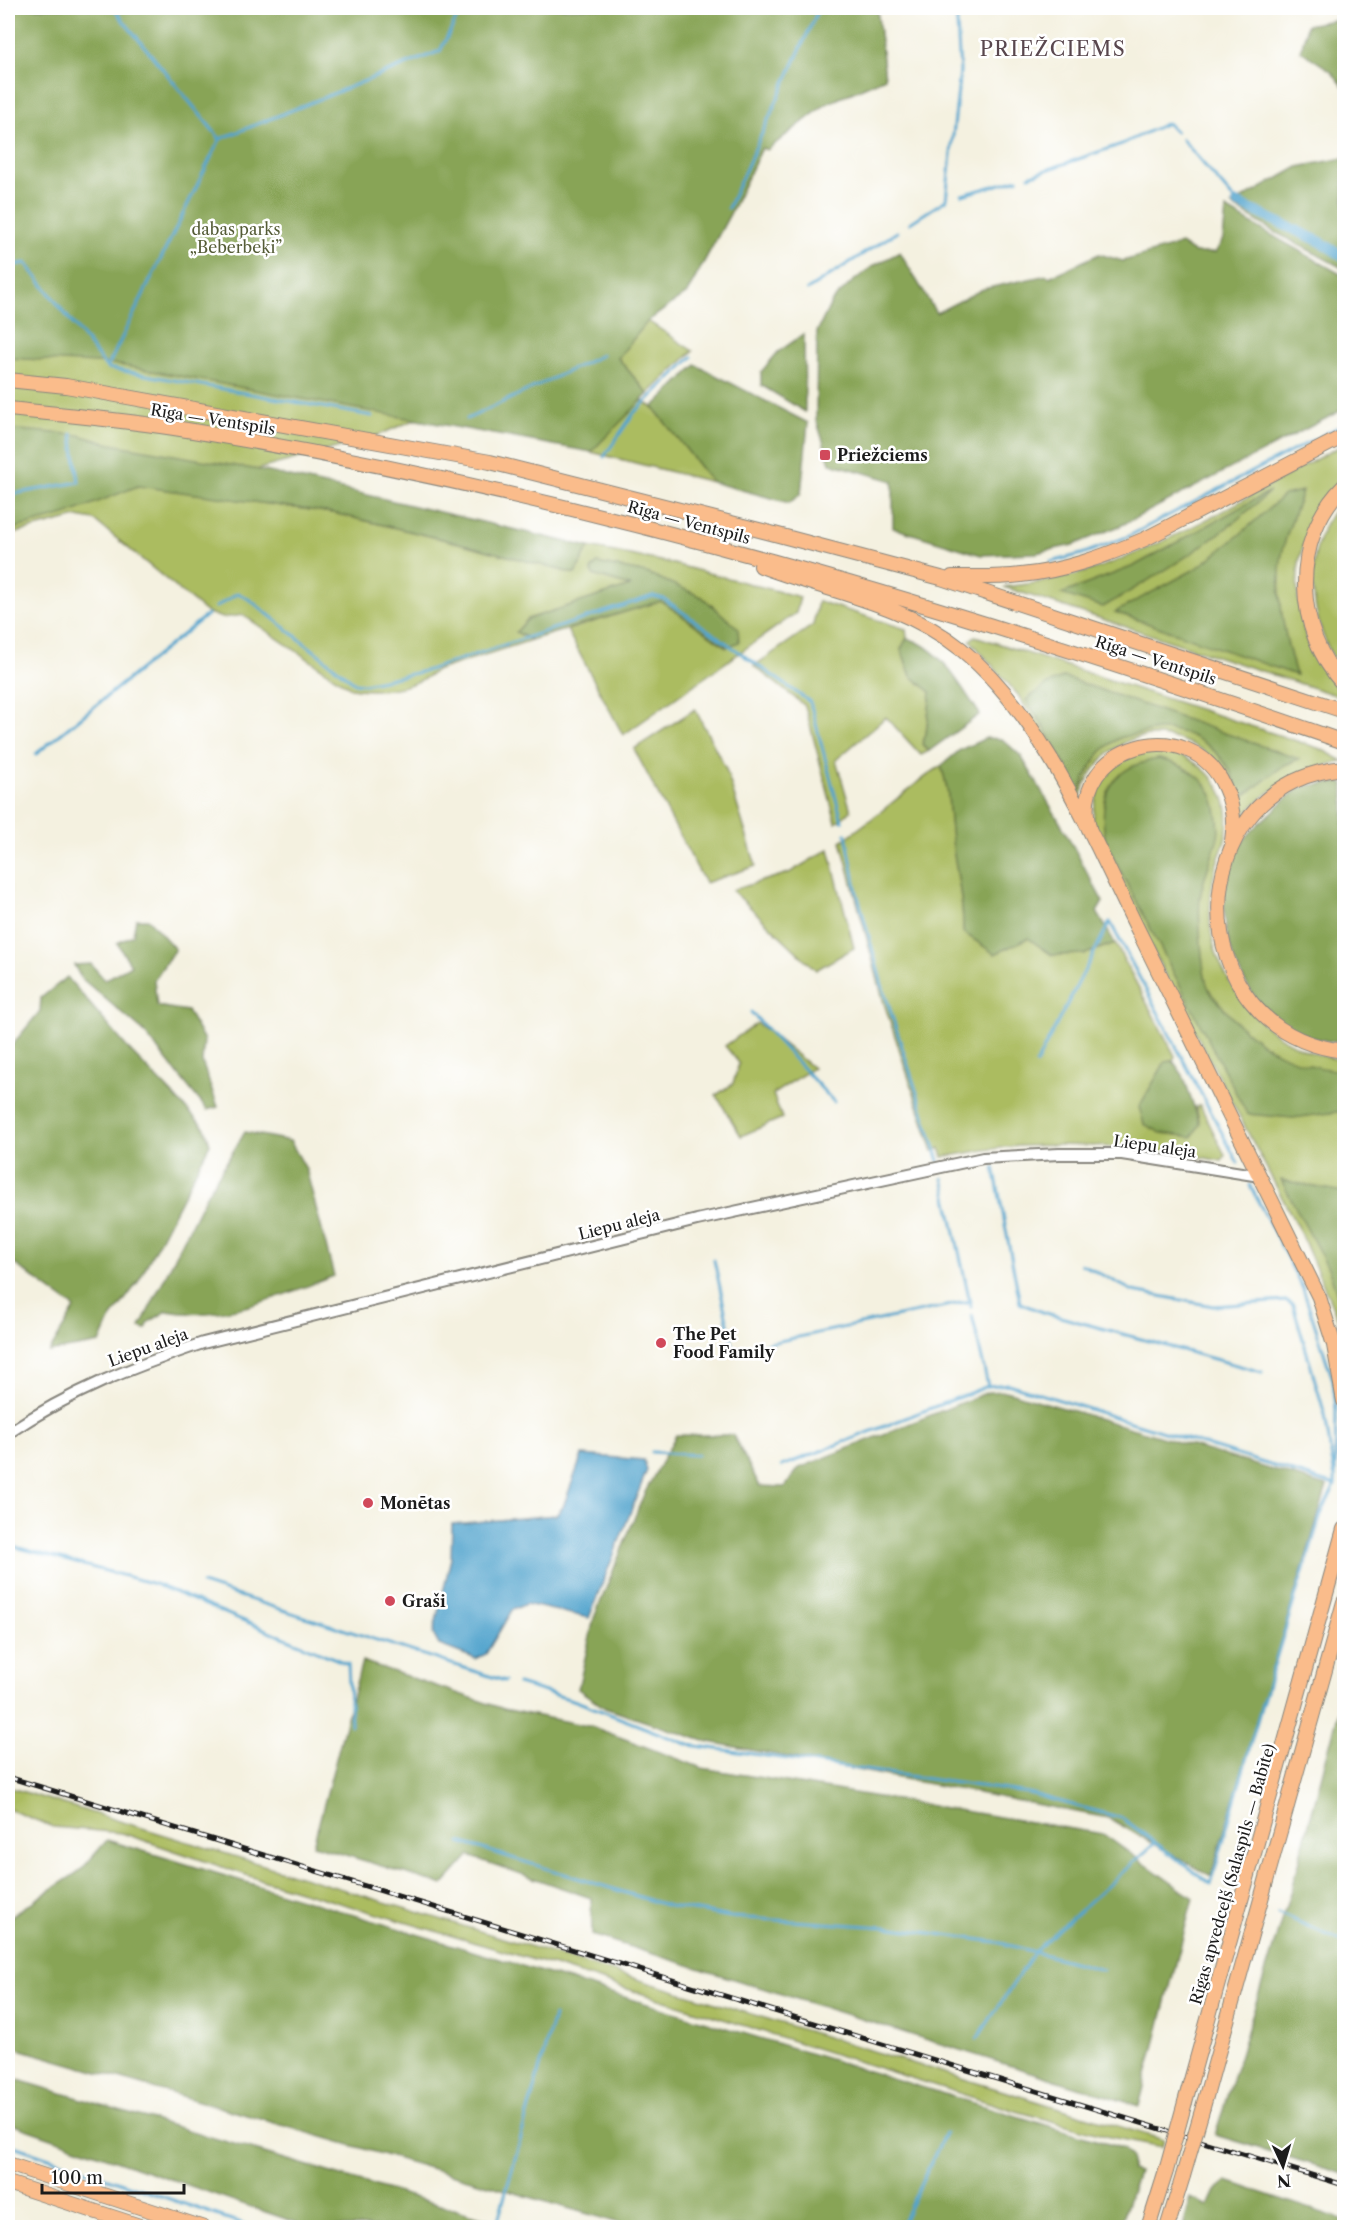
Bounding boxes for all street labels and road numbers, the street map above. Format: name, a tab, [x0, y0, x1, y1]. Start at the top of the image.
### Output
street label: Rīga — Ventspils	[149, 399, 277, 439]
street label: Rīga — Ventspils	[625, 496, 753, 548]
street label: Rīga — Ventspils	[1093, 631, 1219, 689]
street label: Liepu aleja	[1112, 1130, 1198, 1162]
street label: Liepu aleja	[576, 1204, 662, 1244]
street label: Liepu aleja	[105, 1323, 191, 1371]
street label: Rīgas apvedceļš (Salaspils — Babīte)	[1185, 1741, 1280, 2007]

